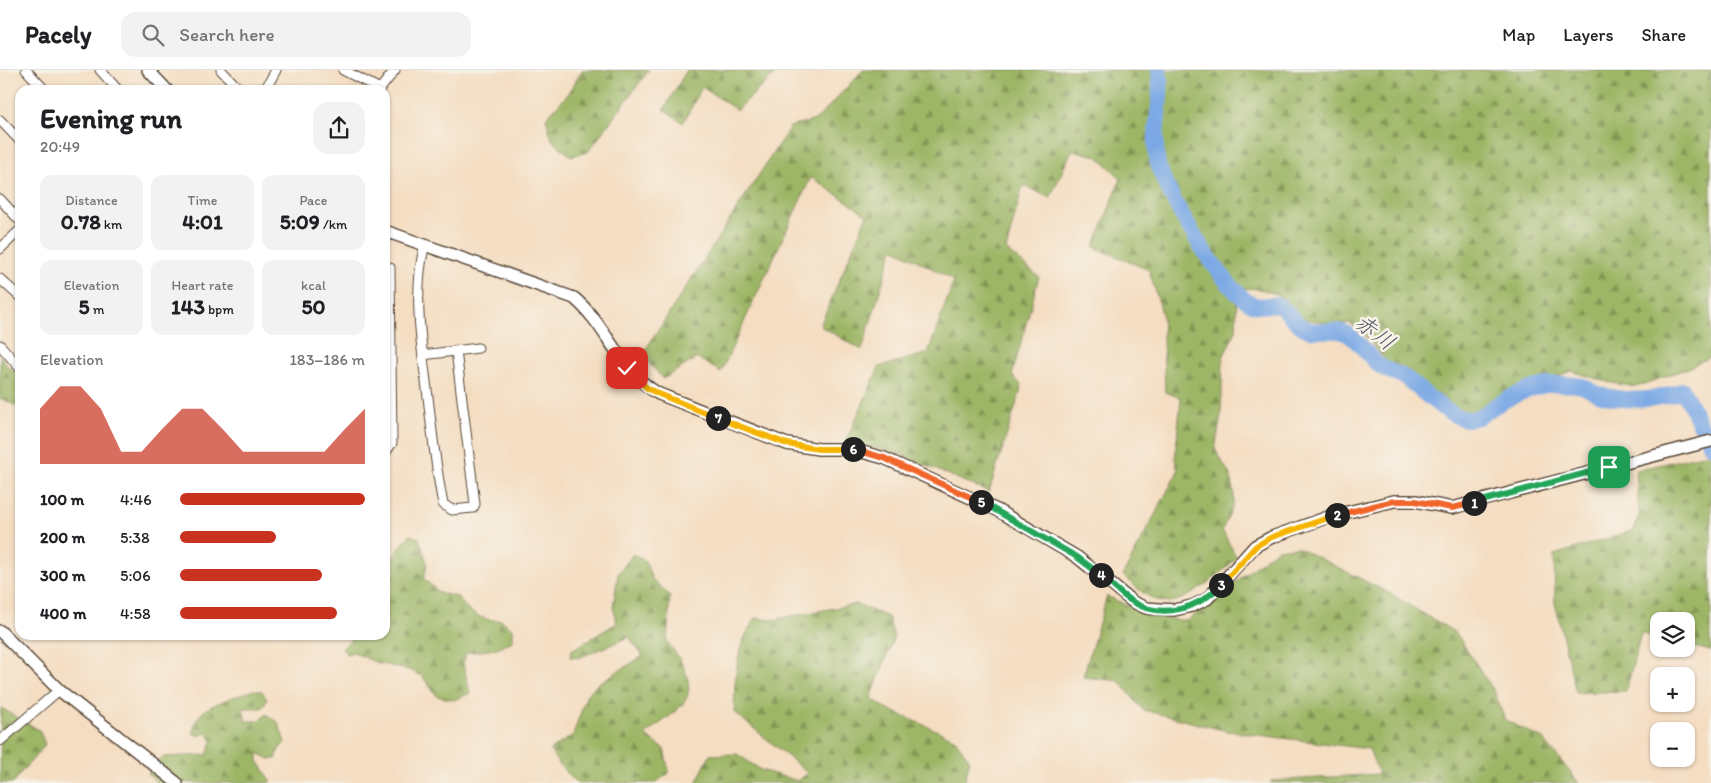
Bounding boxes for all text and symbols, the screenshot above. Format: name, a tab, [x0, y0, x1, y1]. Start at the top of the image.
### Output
search box	[121, 12, 471, 57]
text: Pacely	[25, 20, 91, 49]
icon: search	[139, 21, 167, 49]
text: Search here	[179, 23, 275, 46]
text: Map	[1502, 24, 1535, 46]
text: Layers	[1563, 24, 1613, 46]
text: Share	[1641, 24, 1686, 46]
text: Evening run	[40, 101, 182, 135]
button: share	[313, 102, 365, 154]
text: 20:49	[40, 137, 80, 156]
text: Distance	[65, 192, 118, 209]
text: Time	[188, 192, 217, 209]
text: Pace	[299, 192, 328, 209]
text: 0.78	[61, 209, 101, 234]
text: 4:01	[182, 209, 223, 234]
text: 5:09	[280, 209, 320, 234]
text: km	[101, 216, 122, 233]
text: /km	[320, 216, 347, 233]
text: Elevation	[64, 277, 119, 294]
text: Heart rate	[172, 277, 233, 294]
text: kcal	[301, 277, 326, 294]
text: 5	[79, 294, 90, 319]
text: 143	[171, 294, 205, 319]
text: 50	[302, 294, 325, 319]
text: m	[90, 301, 104, 318]
text: bpm	[205, 301, 234, 318]
water label: 赤川	[1349, 308, 1401, 356]
pin	[606, 347, 648, 389]
text: Elevation	[40, 350, 104, 369]
text: 183–186 m	[289, 350, 365, 369]
icon: check	[613, 354, 641, 382]
pin: 7	[706, 406, 730, 430]
text: 7	[715, 410, 722, 427]
pin: 6	[840, 436, 866, 462]
text: 6	[850, 441, 857, 458]
pin	[1588, 446, 1630, 488]
icon: arrive	[1595, 453, 1623, 481]
text: 100 m	[40, 490, 84, 509]
text: 4:46	[120, 490, 152, 509]
pin: 5	[968, 490, 994, 514]
pin: 1	[1462, 490, 1486, 516]
text: 5	[978, 494, 985, 511]
text: 1	[1471, 495, 1478, 512]
pin: 2	[1324, 502, 1350, 528]
text: 2	[1334, 507, 1341, 524]
text: 200 m	[40, 528, 85, 547]
text: 5:38	[120, 528, 150, 547]
pin: 4	[1088, 562, 1114, 588]
text: 300 m	[40, 566, 86, 585]
text: 5:06	[120, 566, 151, 585]
text: 4	[1097, 567, 1106, 584]
pin: 3	[1208, 572, 1234, 598]
text: 3	[1218, 577, 1225, 594]
text: 400 m	[40, 604, 86, 623]
text: 4:58	[120, 604, 151, 623]
map controls	[1650, 612, 1695, 767]
button: layers	[1650, 612, 1695, 657]
button: +	[1650, 667, 1695, 712]
button: −	[1650, 722, 1695, 767]

